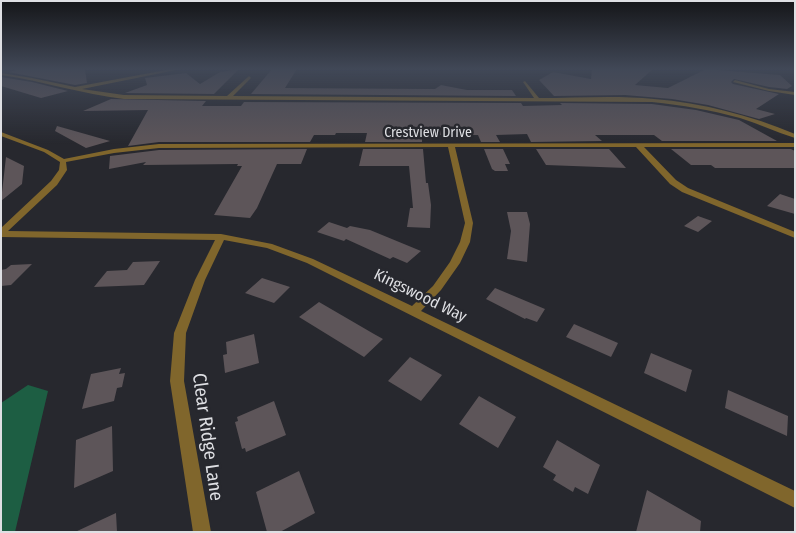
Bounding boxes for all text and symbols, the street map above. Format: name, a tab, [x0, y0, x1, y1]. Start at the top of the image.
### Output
street label: Crestview Drive	[384, 125, 472, 141]
street label: Kingswood Way	[370, 265, 470, 327]
street label: Clear Ridge Lane	[187, 372, 227, 502]

